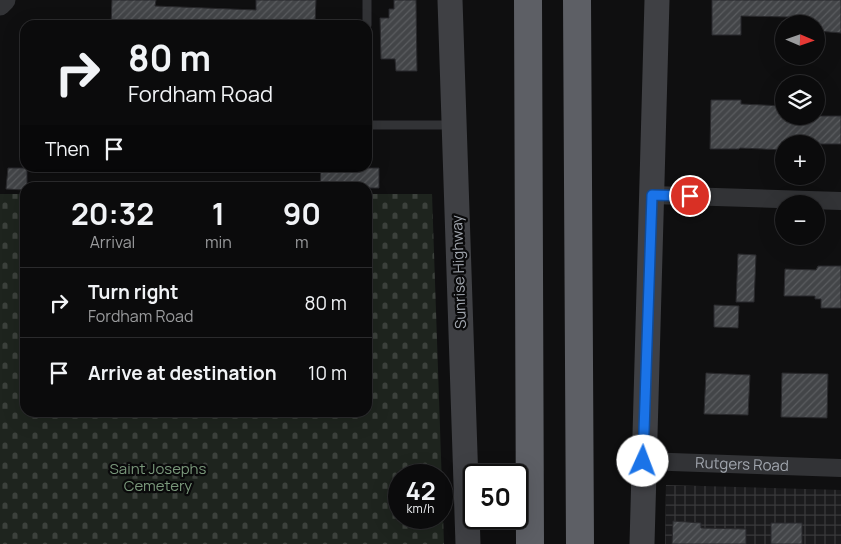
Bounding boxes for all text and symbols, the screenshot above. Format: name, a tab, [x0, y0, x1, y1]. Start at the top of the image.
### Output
north arrow	[775, 15, 825, 65]
map controls	[775, 15, 825, 245]
text: 80 m	[128, 34, 211, 82]
icon: right	[45, 40, 110, 105]
button: layers	[775, 75, 825, 125]
text: Fordham Road	[128, 79, 273, 109]
icon: arrive	[100, 135, 128, 163]
button: +	[775, 135, 825, 185]
text: Then	[45, 136, 90, 162]
pin	[669, 175, 711, 217]
icon: arrive	[676, 182, 704, 210]
text: 20:32	[71, 193, 154, 234]
text: 1	[212, 193, 225, 234]
text: 90	[283, 193, 321, 234]
button: −	[775, 195, 825, 245]
street label: Sunrise Highway	[446, 215, 471, 329]
text: Arrival	[90, 231, 135, 253]
text: min	[205, 231, 232, 253]
text: m	[295, 231, 309, 253]
text: Turn right	[88, 279, 178, 305]
icon: right	[45, 289, 73, 317]
text: 80 m	[304, 290, 347, 316]
text: Fordham Road	[88, 305, 193, 327]
icon: arrive	[45, 359, 73, 387]
text: Arrive at destination	[88, 360, 277, 386]
text: 10 m	[308, 360, 347, 386]
position arrow	[616, 434, 668, 486]
street label: Rutgers Road	[695, 452, 789, 476]
park label: Saint Josephs Cemetery	[110, 458, 207, 496]
speed limit sign: 50	[463, 464, 528, 529]
text: 42	[405, 473, 436, 508]
text: km/h	[407, 500, 434, 517]

